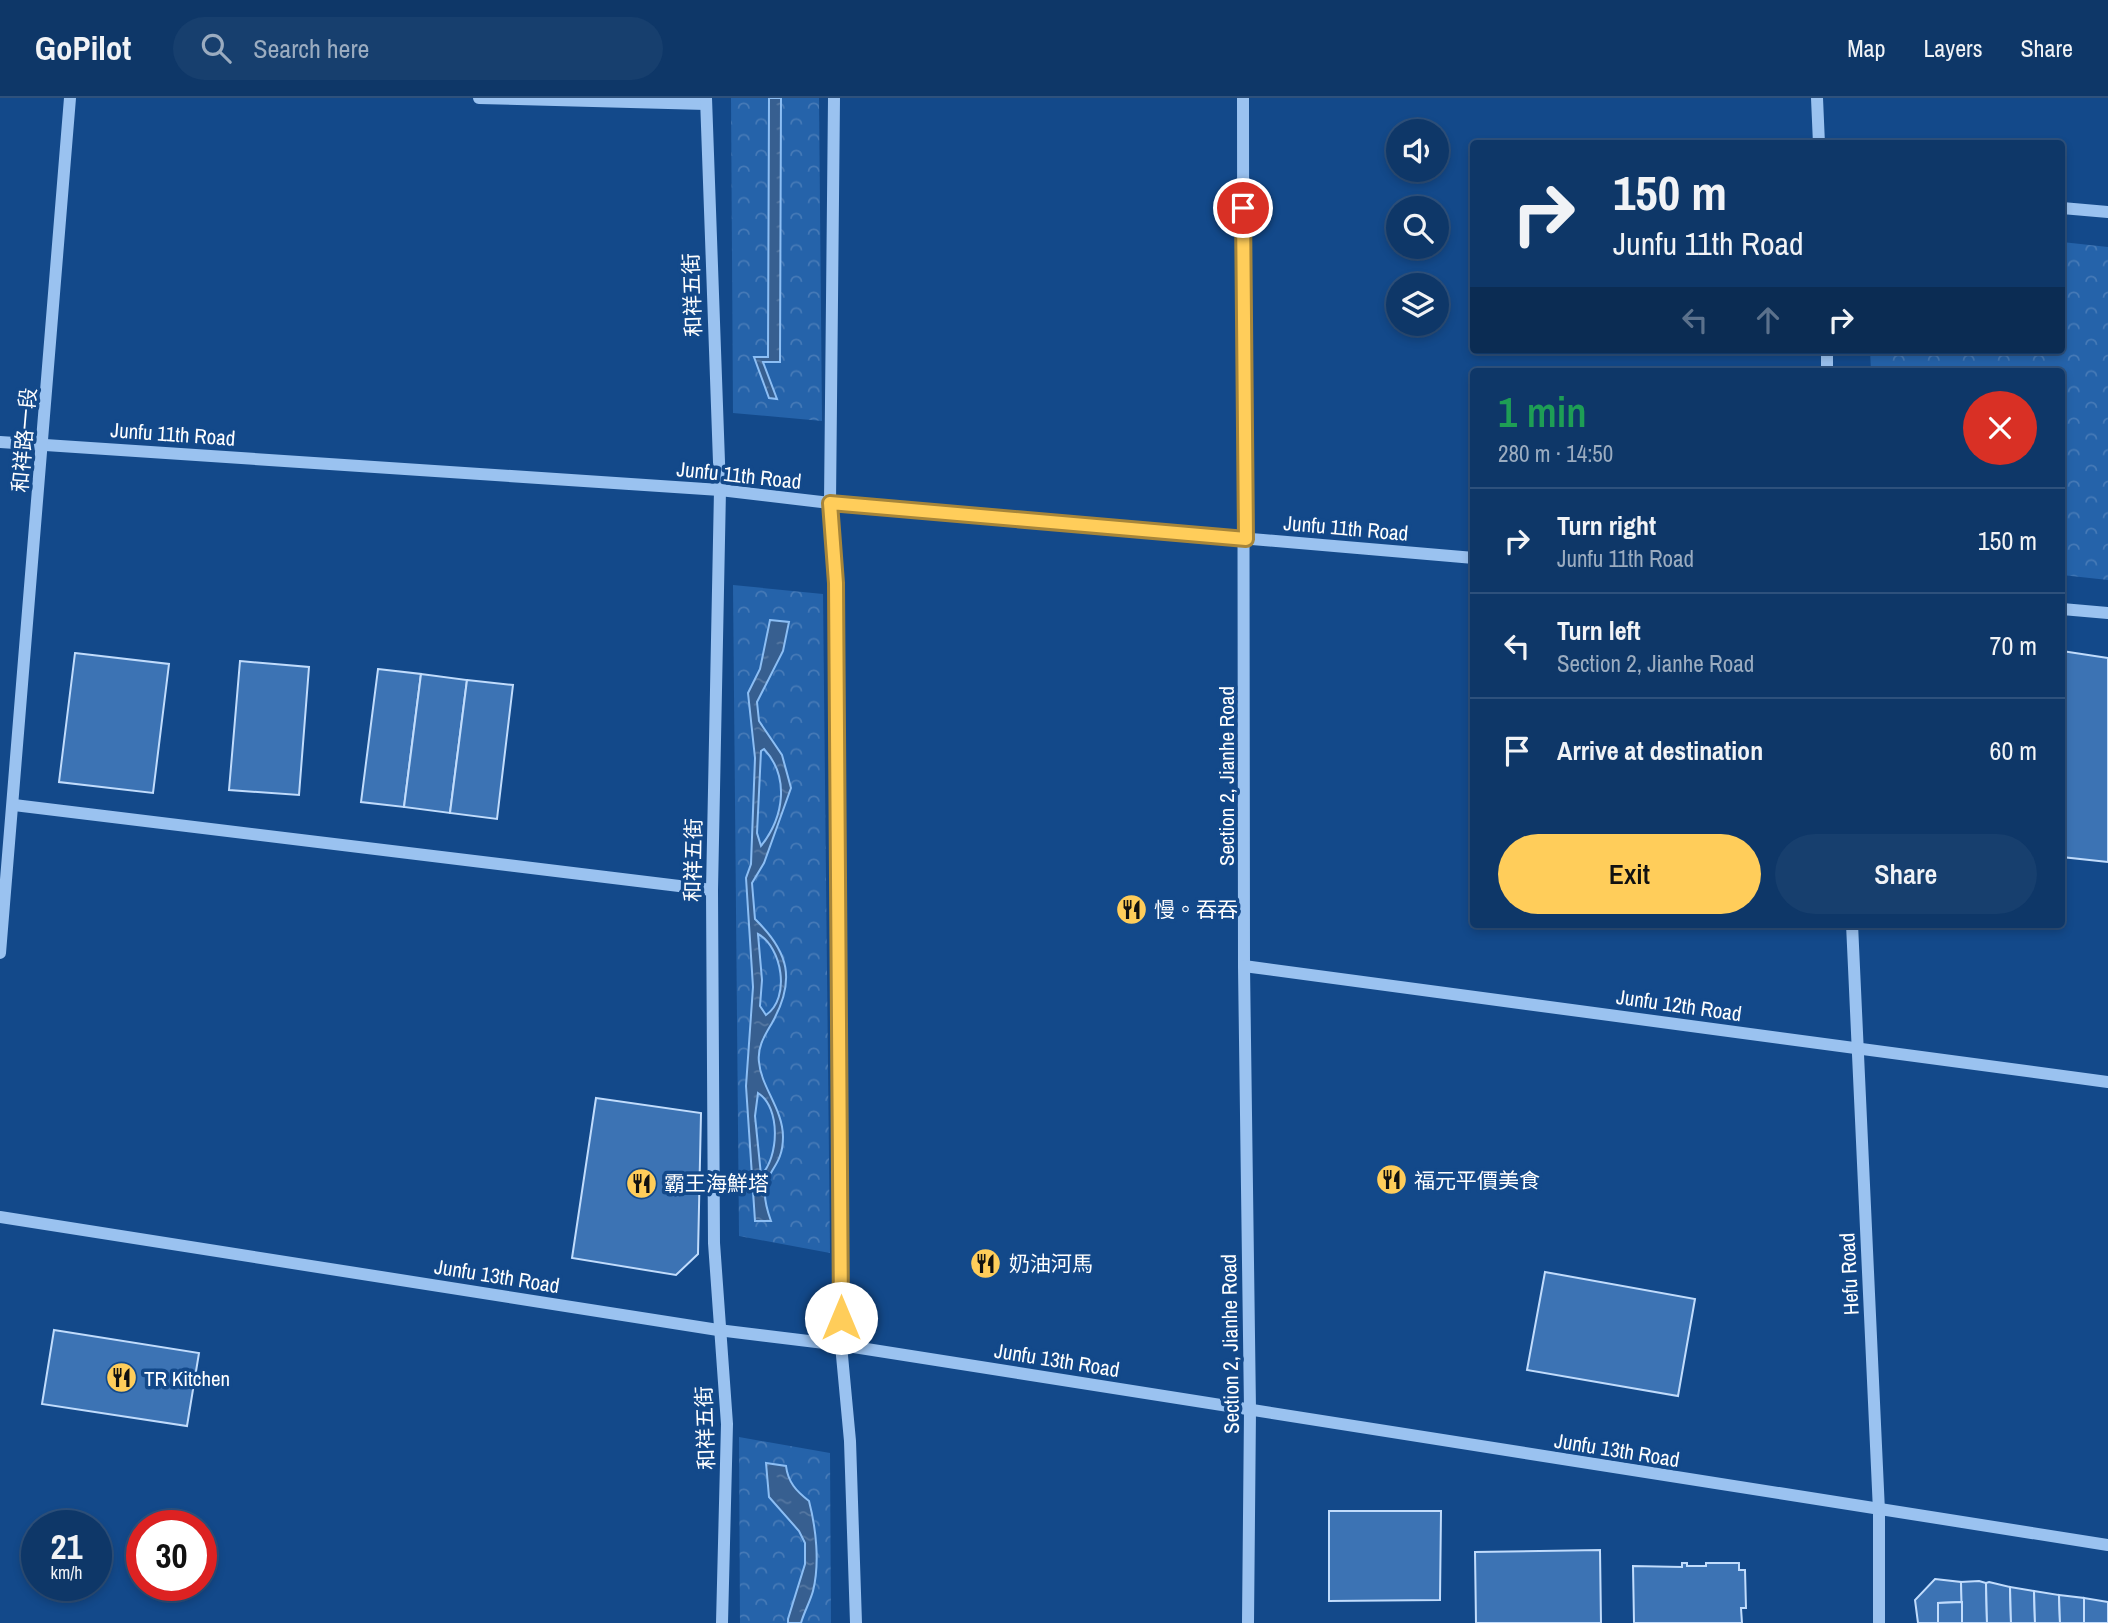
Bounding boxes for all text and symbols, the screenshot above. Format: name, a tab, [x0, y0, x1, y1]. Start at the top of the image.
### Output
search box	[173, 17, 663, 80]
text: GoPilot	[35, 26, 131, 70]
icon: search	[197, 29, 235, 67]
text: Search here	[253, 31, 369, 66]
text: Map	[1847, 32, 1885, 64]
text: Layers	[1923, 32, 1982, 64]
text: Share	[2020, 32, 2073, 64]
map controls	[1386, 119, 1449, 336]
button: sound	[1386, 119, 1449, 182]
text: 150 m	[1613, 159, 1727, 225]
icon: right	[1498, 168, 1589, 259]
pin	[1213, 178, 1273, 238]
icon: arrive	[1224, 189, 1262, 227]
button: search	[1386, 196, 1449, 259]
text: Junfu 11th Road	[1613, 222, 1804, 265]
street label: 和祥五街	[676, 253, 708, 337]
button: layers	[1386, 273, 1449, 336]
icon: left	[1676, 301, 1714, 339]
icon: ahead	[1749, 301, 1787, 339]
icon: right	[1822, 301, 1860, 339]
text: 1 min	[1498, 384, 1587, 440]
street label: 和祥路一段	[5, 386, 43, 494]
button: close	[1963, 391, 2037, 465]
street label: Junfu 11th Road	[110, 415, 236, 453]
text: 280 m · 14:50	[1498, 438, 1613, 469]
street label: Junfu 11th Road	[675, 454, 803, 496]
street label: Junfu 11th Road	[1282, 508, 1410, 548]
text: Turn right	[1557, 508, 1656, 543]
icon: right	[1498, 522, 1536, 560]
text: 150 m	[1978, 523, 2037, 558]
text: Junfu 11th Road	[1557, 543, 1694, 574]
text: Turn left	[1557, 613, 1641, 648]
icon: left	[1498, 627, 1536, 665]
text: 70 m	[1990, 628, 2037, 663]
text: Section 2, Jianhe Road	[1557, 648, 1754, 679]
street label: Section 2, Jianhe Road	[1212, 686, 1241, 866]
icon: arrive	[1498, 732, 1536, 770]
text: Arrive at destination	[1557, 733, 1763, 768]
text: 60 m	[1990, 733, 2037, 768]
street label: 和祥五街	[678, 818, 708, 902]
button: Exit	[1498, 834, 1761, 914]
button: Share	[1775, 834, 2037, 914]
restaurant icon: 慢。吞吞	[1114, 892, 1148, 926]
place label: 慢。吞吞	[1154, 895, 1238, 924]
street label: Junfu 12th Road	[1614, 982, 1744, 1028]
restaurant icon: 福元平價美食	[1374, 1163, 1408, 1197]
restaurant icon: 霸王海鮮塔	[624, 1166, 658, 1200]
place label: 福元平價美食	[1414, 1166, 1540, 1195]
place label: 霸王海鮮塔	[664, 1169, 769, 1198]
street label: Hefu Road	[1832, 1232, 1866, 1316]
restaurant icon: 奶油河馬	[969, 1246, 1003, 1280]
place label: 奶油河馬	[1009, 1249, 1093, 1278]
street label: Junfu 13th Road	[432, 1252, 562, 1300]
street label: Section 2, Jianhe Road	[1214, 1254, 1246, 1434]
position arrow	[804, 1281, 878, 1355]
street label: Junfu 13th Road	[992, 1336, 1122, 1384]
restaurant icon: TR Kitchen	[104, 1361, 138, 1395]
place label: TR Kitchen	[144, 1364, 230, 1393]
street label: 和祥五街	[689, 1386, 721, 1470]
street label: Junfu 13th Road	[1552, 1426, 1682, 1474]
speed limit sign: 30	[126, 1510, 217, 1601]
text: 21	[51, 1523, 82, 1570]
text: km/h	[51, 1560, 83, 1585]

